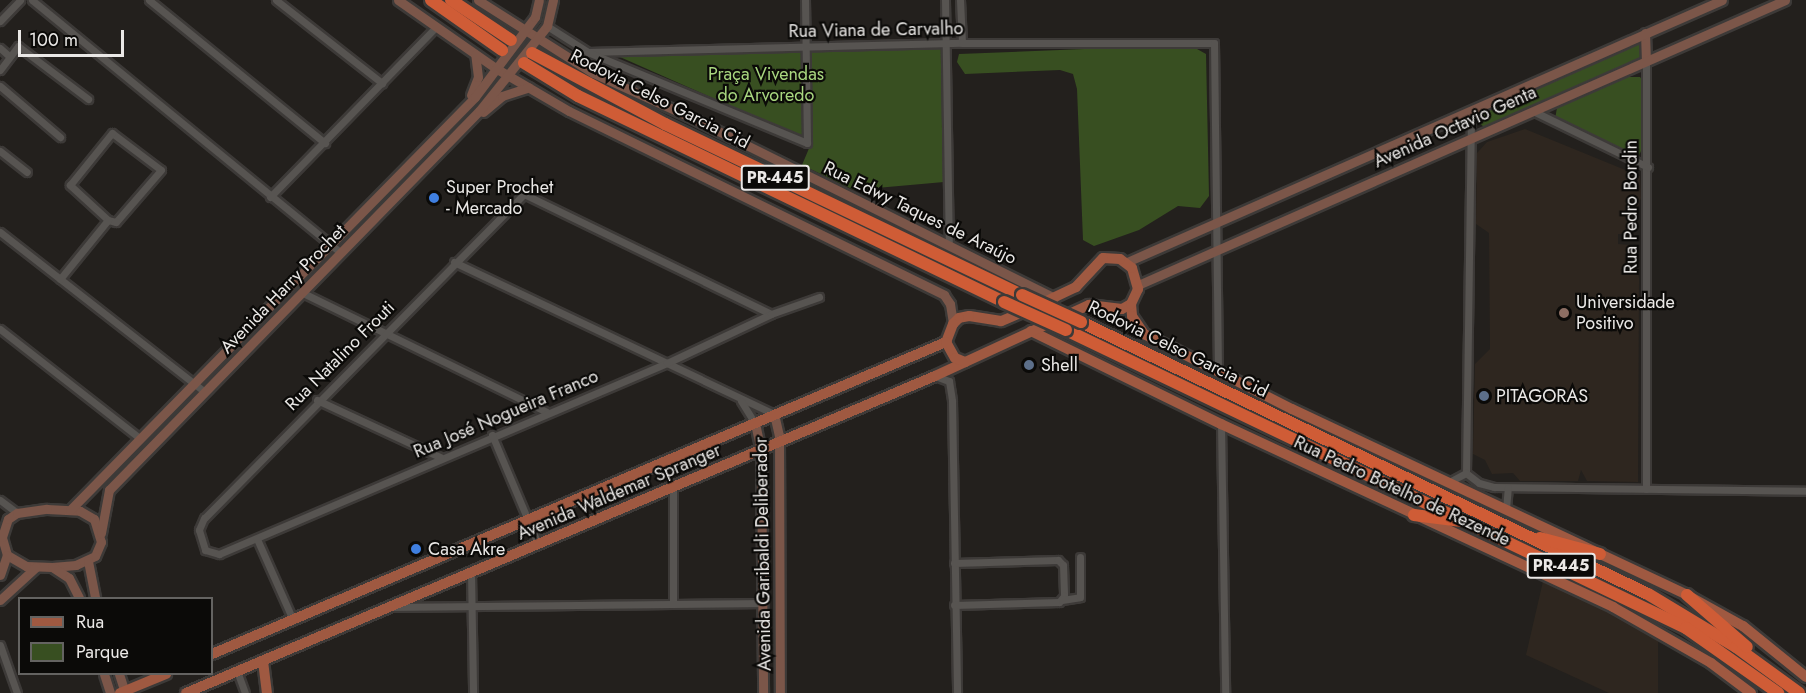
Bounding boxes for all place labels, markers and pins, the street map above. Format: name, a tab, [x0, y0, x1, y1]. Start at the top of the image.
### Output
place label: Super Prochet - Mercado	[446, 177, 553, 219]
marker: Super Prochet - Mercado	[427, 191, 441, 205]
place label: Universidade Positivo	[1576, 292, 1675, 334]
marker: Universidade Positivo	[1557, 306, 1571, 320]
place label: Shell	[1041, 354, 1078, 376]
marker: Shell	[1022, 358, 1036, 372]
place label: PITAGORAS	[1496, 385, 1588, 407]
marker: PITAGORAS	[1477, 389, 1491, 403]
place label: Casa Akre	[428, 538, 505, 560]
marker: Casa Akre	[409, 542, 423, 556]

